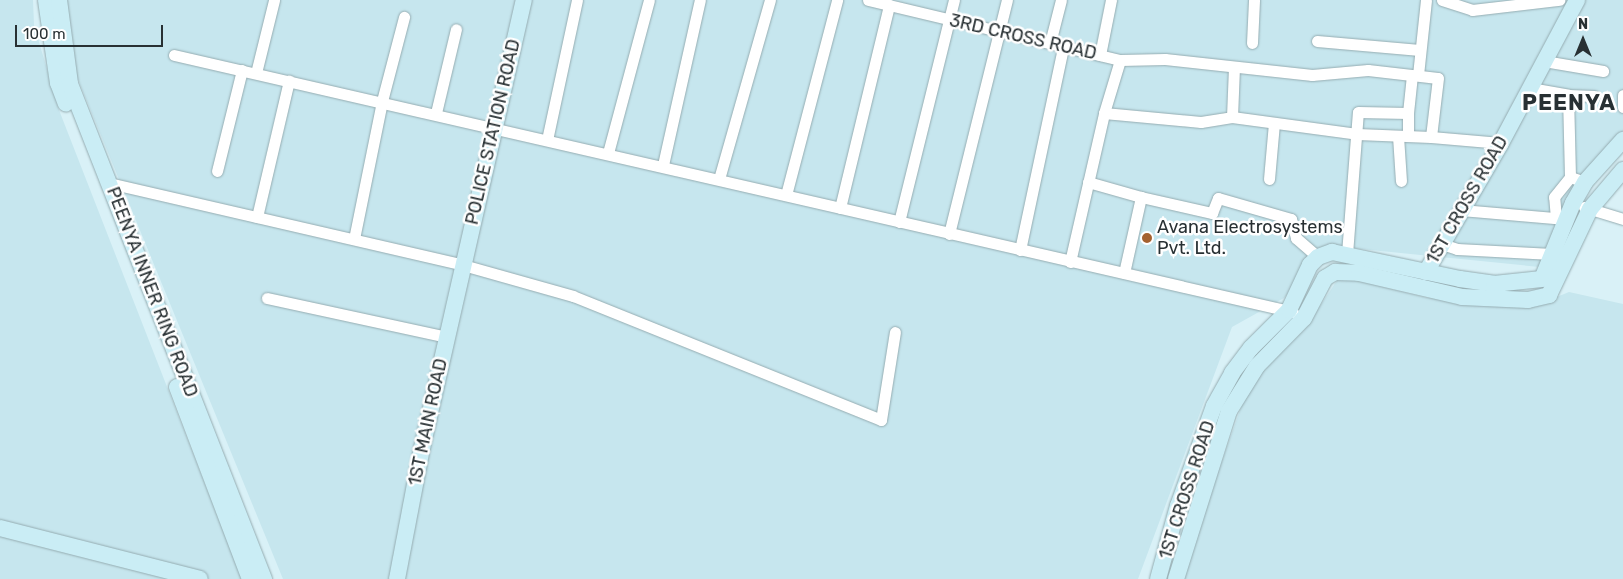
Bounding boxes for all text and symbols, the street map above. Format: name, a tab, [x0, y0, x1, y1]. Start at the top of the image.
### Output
street label: 3RD CROSS ROAD	[947, 10, 1099, 64]
scale bar	[18, 15, 165, 47]
north arrow	[1558, 15, 1608, 65]
text: N	[1578, 16, 1588, 33]
text: 100 m	[23, 25, 65, 43]
street label: POLICE STATION ROAD	[461, 37, 525, 227]
district label: PEENYA	[1521, 90, 1617, 116]
street label: 1ST CROSS ROAD	[1422, 132, 1512, 268]
street label: PEENYA INNER RING ROAD	[102, 184, 202, 400]
place label: Avana Electrosystems Pvt. Ltd.	[1157, 217, 1343, 260]
marker: Avana Electrosystems Pvt. Ltd.	[1141, 232, 1153, 244]
street label: 1ST MAIN ROAD	[404, 356, 452, 488]
street label: 1ST CROSS ROAD	[1154, 418, 1220, 562]

